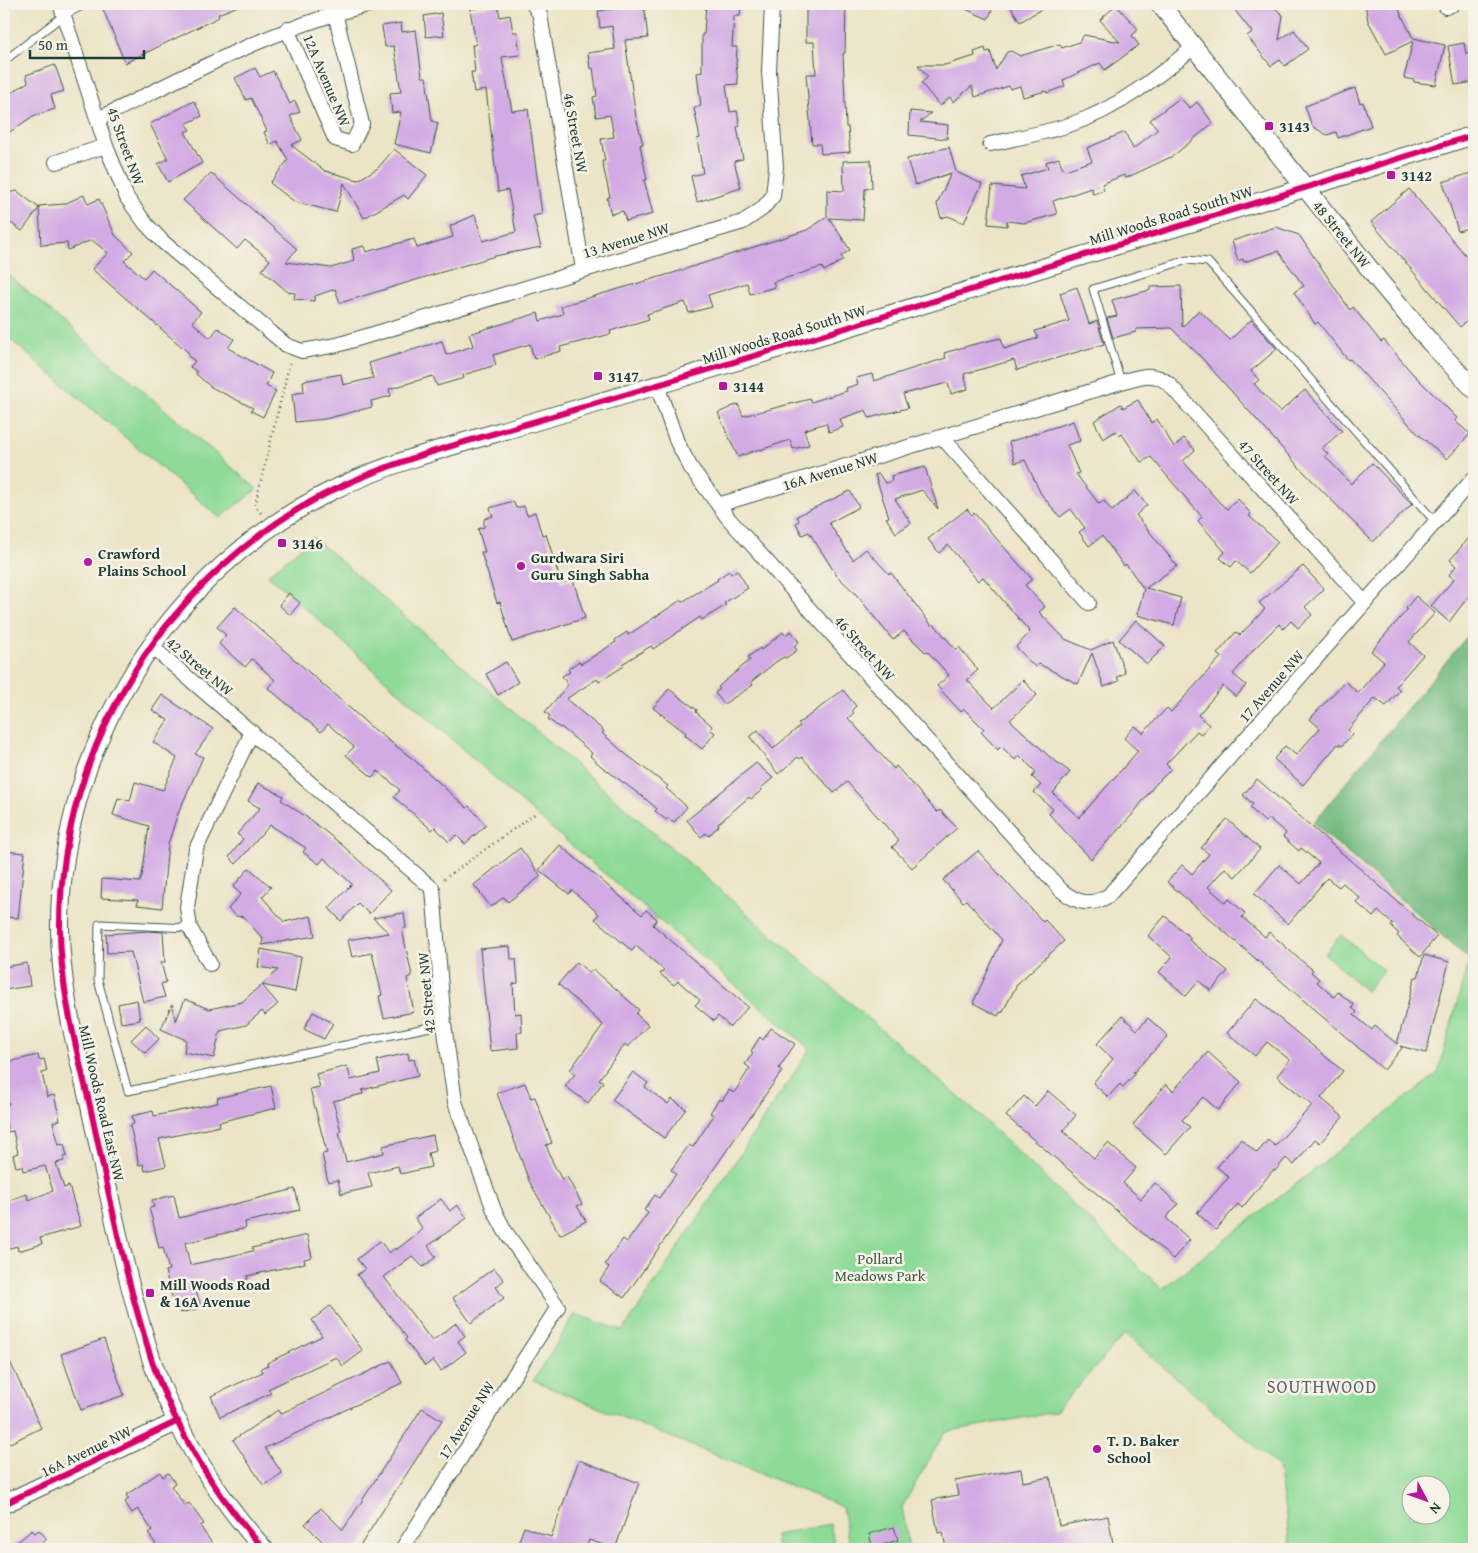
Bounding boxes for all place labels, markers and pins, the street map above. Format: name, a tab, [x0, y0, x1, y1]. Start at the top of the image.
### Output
place label: 3143	[1279, 116, 1310, 137]
marker: 3143	[1263, 120, 1275, 132]
place label: 3142	[1401, 165, 1432, 186]
marker: 3142	[1385, 169, 1397, 181]
place label: 3147	[608, 366, 639, 387]
marker: 3147	[592, 370, 604, 382]
place label: 3144	[733, 376, 764, 397]
marker: 3144	[717, 380, 729, 392]
place label: 3146	[292, 533, 323, 554]
marker: 3146	[276, 537, 288, 549]
place label: Crawford Plains School	[98, 543, 187, 581]
place label: Gurdwara Siri Guru Singh Sabha	[531, 547, 650, 585]
marker: Crawford Plains School	[82, 556, 94, 568]
marker: Gurdwara Siri Guru Singh Sabha	[515, 560, 527, 572]
place label: Mill Woods Road & 16A Avenue	[160, 1274, 271, 1312]
marker: Mill Woods Road & 16A Avenue	[144, 1287, 156, 1299]
place label: T. D. Baker School	[1107, 1430, 1179, 1468]
marker: T. D. Baker School	[1091, 1443, 1103, 1455]

